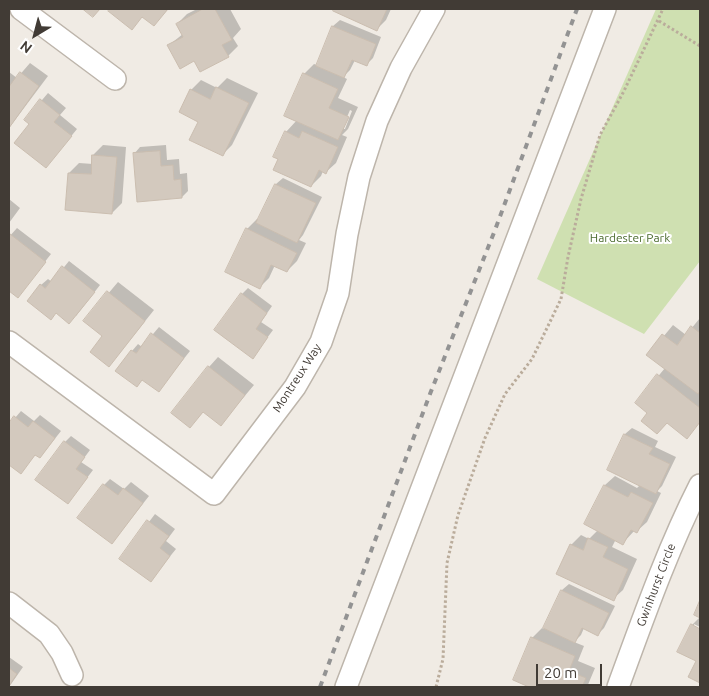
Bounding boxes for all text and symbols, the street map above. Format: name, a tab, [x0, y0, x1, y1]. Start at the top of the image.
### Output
north arrow	[10, 10, 60, 60]
text: N	[17, 37, 35, 57]
park label: Hardester Park	[590, 231, 670, 245]
street label: Montreux Way	[270, 341, 324, 415]
street label: Gwinhurst Circle	[633, 541, 679, 629]
scale bar	[539, 654, 605, 686]
text: 20 m	[544, 664, 577, 681]

